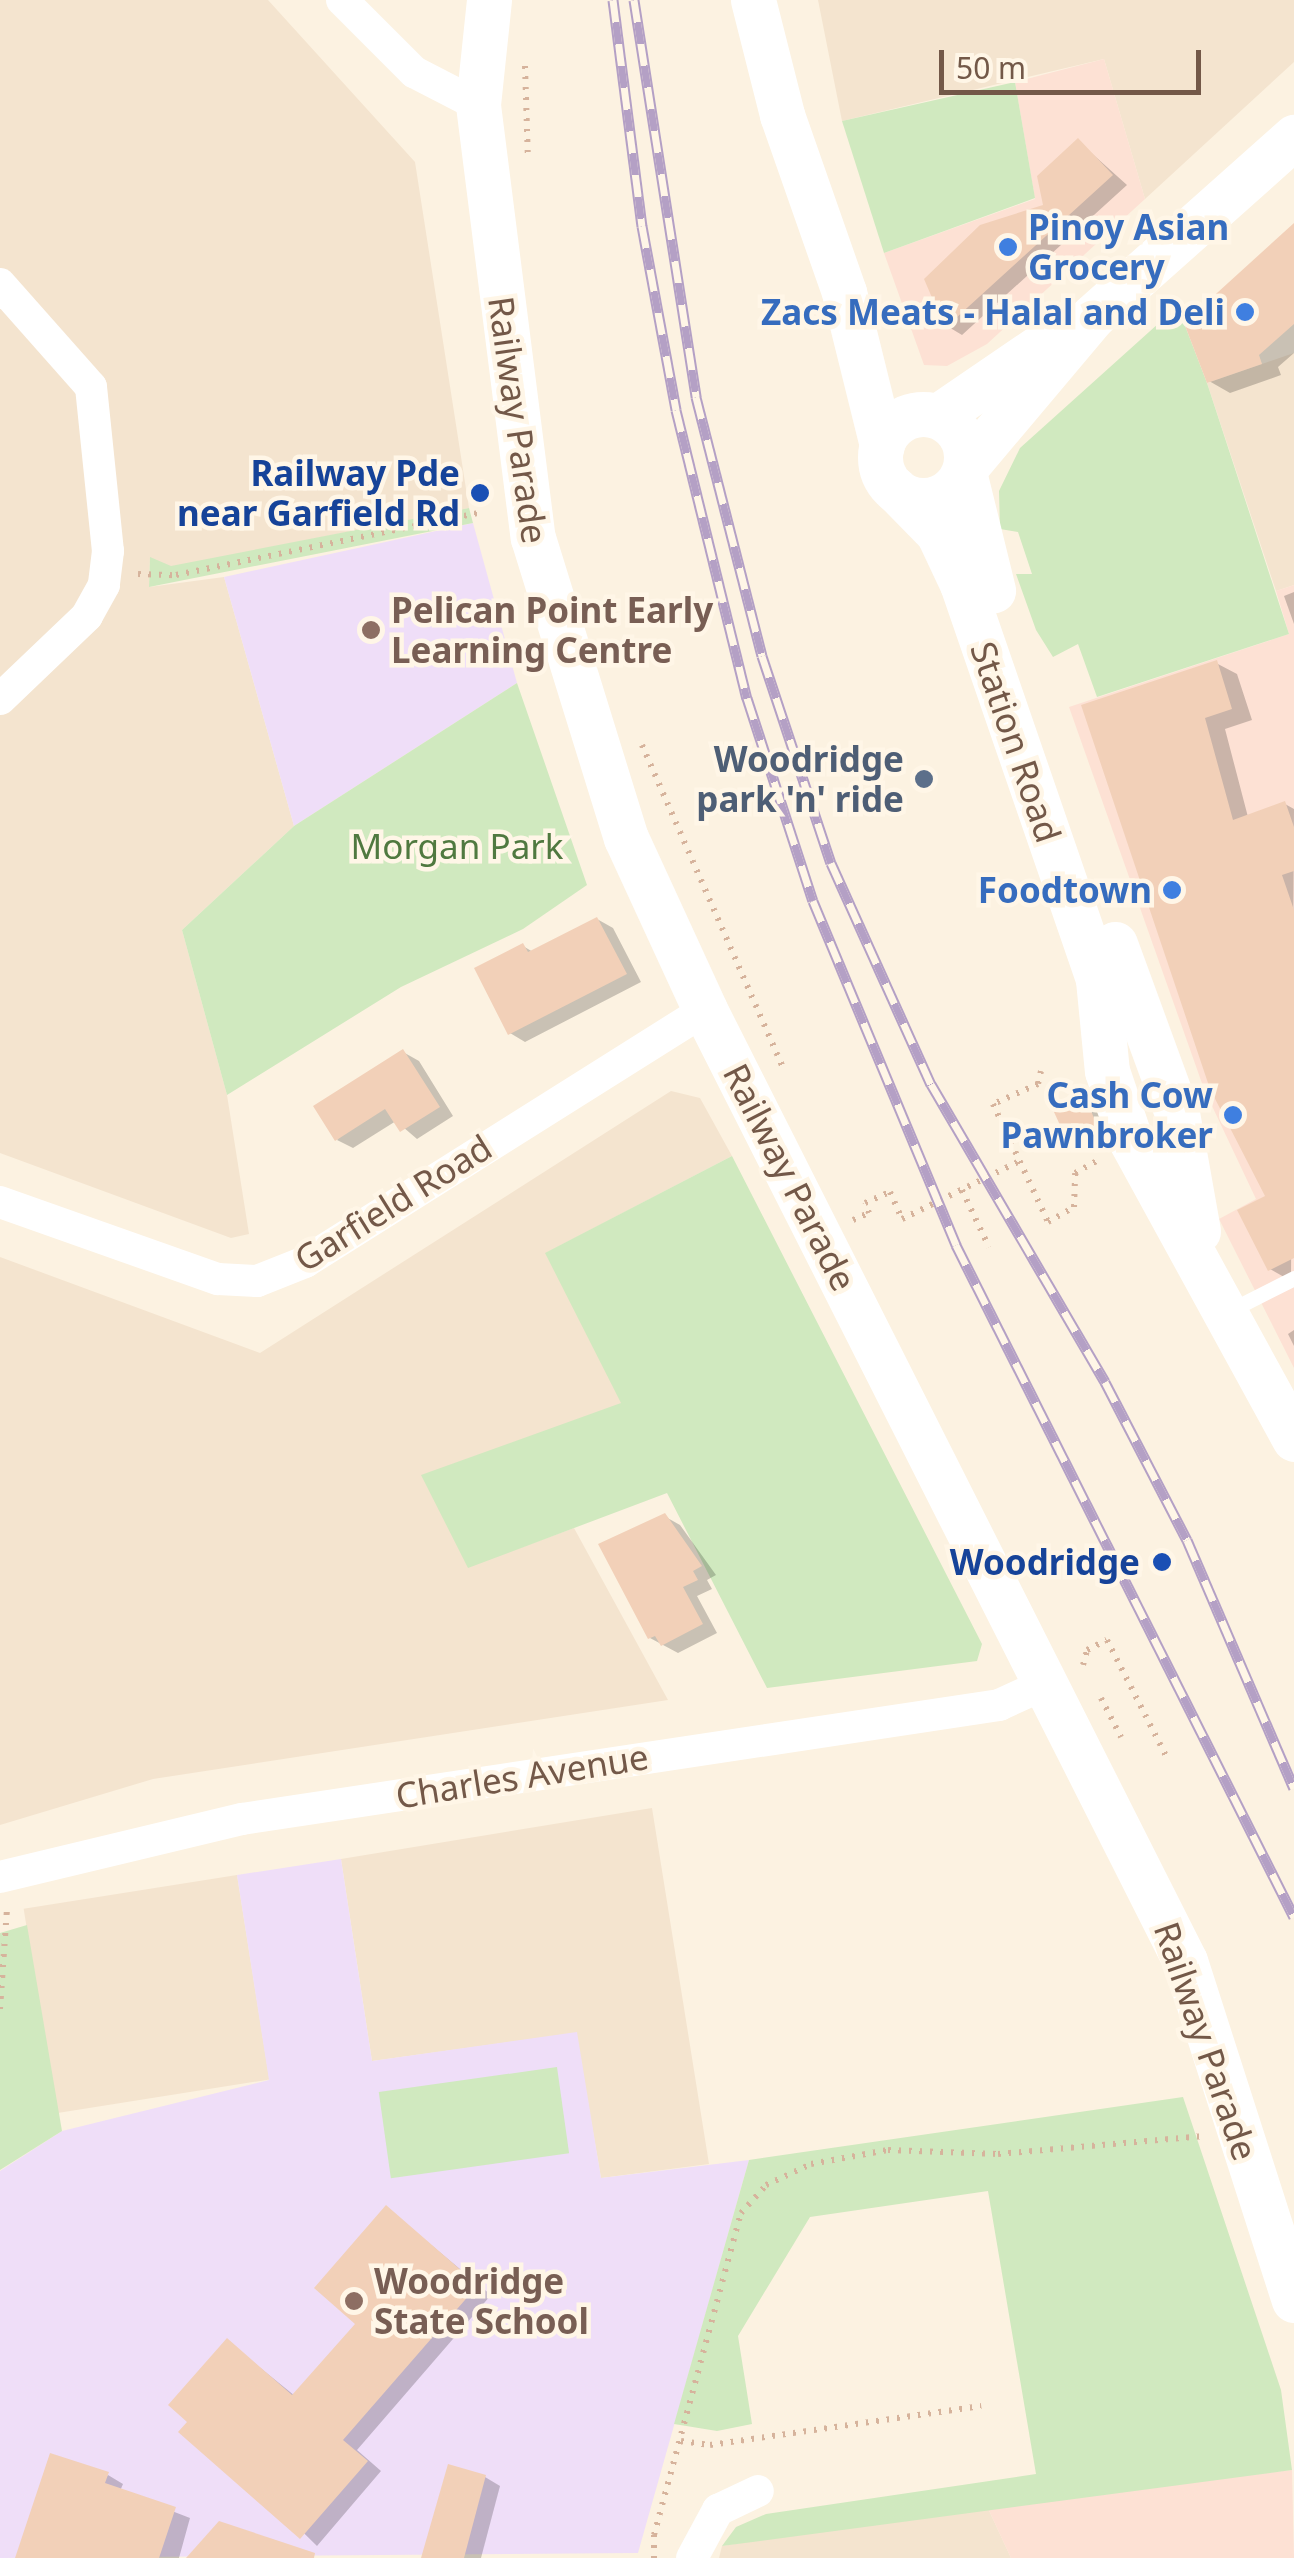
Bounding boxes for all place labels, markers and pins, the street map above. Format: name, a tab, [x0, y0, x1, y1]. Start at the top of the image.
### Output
place label: Pinoy Asian Grocery	[1028, 206, 1229, 288]
marker: Pinoy Asian Grocery	[997, 236, 1019, 258]
place label: Zacs Meats - Halal and Deli	[761, 291, 1225, 333]
marker: Zacs Meats - Halal and Deli	[1234, 301, 1256, 323]
place label: Railway Pde near Garfield Rd	[177, 452, 460, 534]
marker: Railway Pde near Garfield Rd	[469, 482, 491, 504]
place label: Pelican Point Early Learning Centre	[391, 589, 713, 671]
marker: Pelican Point Early Learning Centre	[360, 619, 382, 641]
place label: Woodridge park 'n' ride	[696, 738, 904, 820]
marker: Woodridge park 'n' ride	[913, 768, 935, 790]
place label: Foodtown	[978, 869, 1152, 911]
marker: Foodtown	[1161, 879, 1183, 901]
place label: Cash Cow Pawnbroker	[1000, 1074, 1213, 1156]
marker: Cash Cow Pawnbroker	[1222, 1104, 1244, 1126]
place label: Woodridge	[950, 1541, 1140, 1583]
marker: Woodridge	[1149, 1549, 1175, 1575]
place label: Woodridge State School	[374, 2260, 589, 2342]
marker: Woodridge State School	[343, 2290, 365, 2312]

